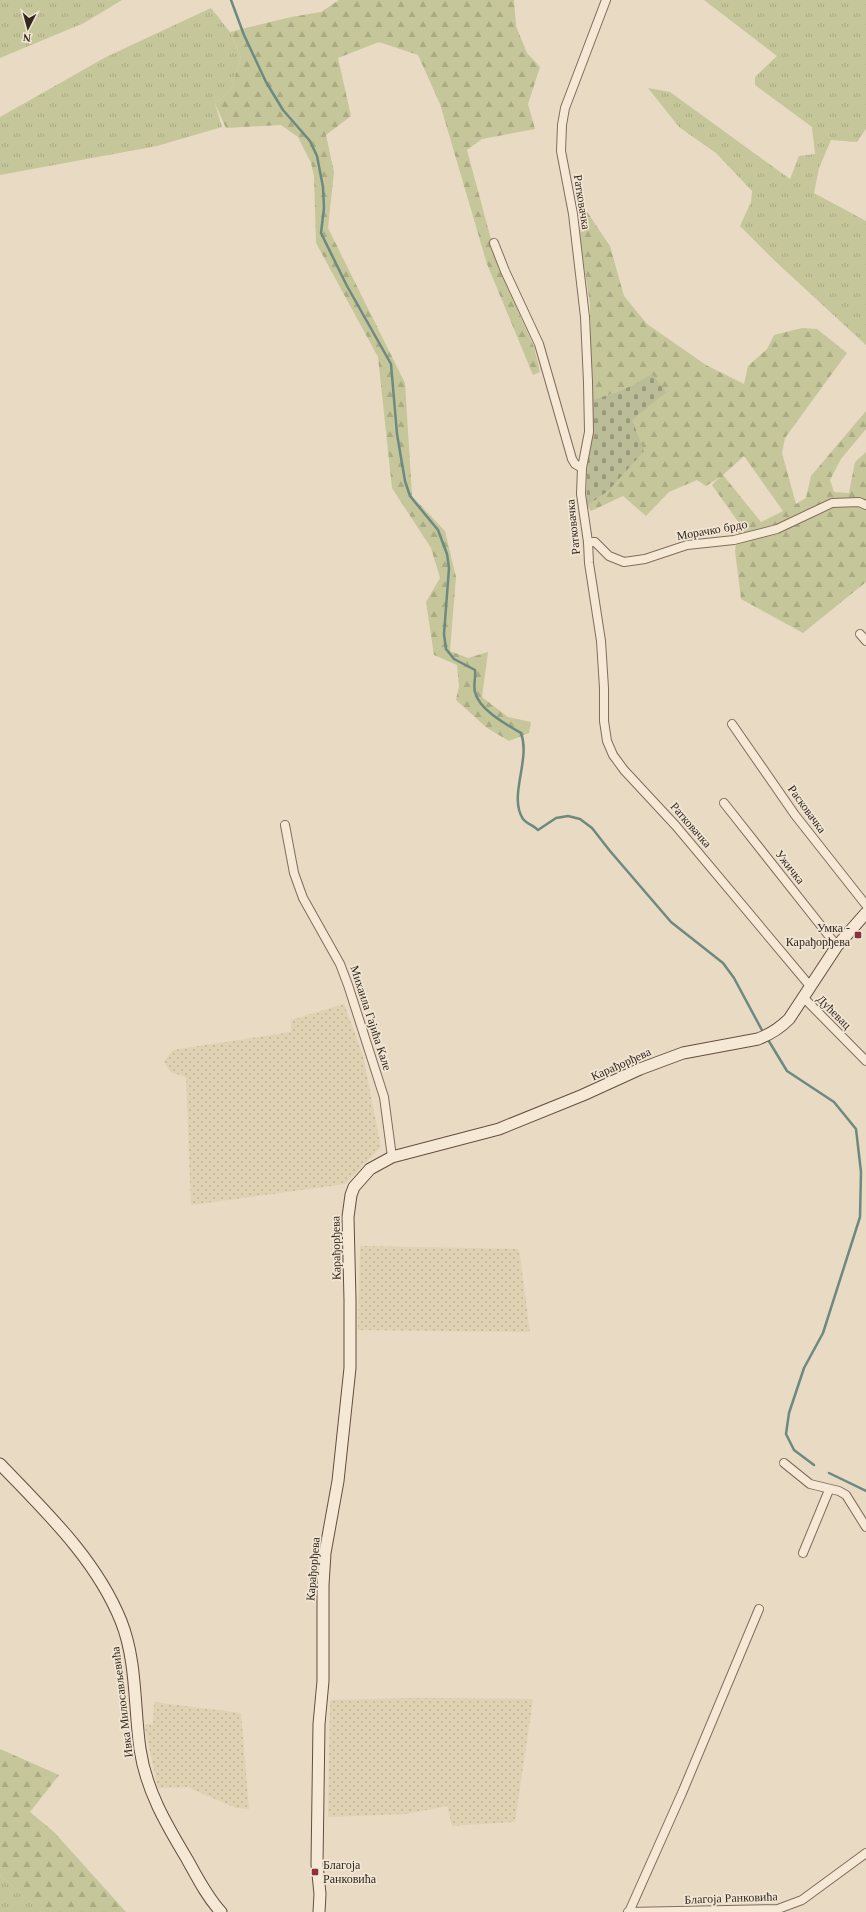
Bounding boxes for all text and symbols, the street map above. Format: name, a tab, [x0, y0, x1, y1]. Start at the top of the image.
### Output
north arrow	[8, 8, 48, 48]
text: N	[22, 32, 32, 44]
street label: Ратковачка	[571, 173, 593, 231]
street label: Ратковачка	[563, 498, 583, 555]
street label: Морачко брдо	[676, 517, 748, 543]
street label: Расковачка	[785, 782, 829, 836]
street label: Ратковачка	[668, 799, 715, 851]
street label: Ужичка	[772, 847, 808, 887]
place label: Умка - Карађорђева	[786, 921, 851, 949]
marker: Умка - Карађорђева	[853, 930, 863, 940]
street label: Михаила Гајића Кале	[347, 964, 395, 1072]
street label: Дућевац	[814, 992, 854, 1032]
street label: Карађорђева	[589, 1044, 654, 1083]
street label: Карађорђева	[328, 1215, 344, 1280]
street label: Карађорђева	[303, 1536, 323, 1602]
street label: Ивка Милосављевића	[108, 1645, 136, 1758]
place label: Благоја Ранковића	[323, 1858, 377, 1886]
marker: Благоја Ранковића	[310, 1867, 320, 1877]
street label: Благоја Ранковића	[684, 1889, 779, 1907]

